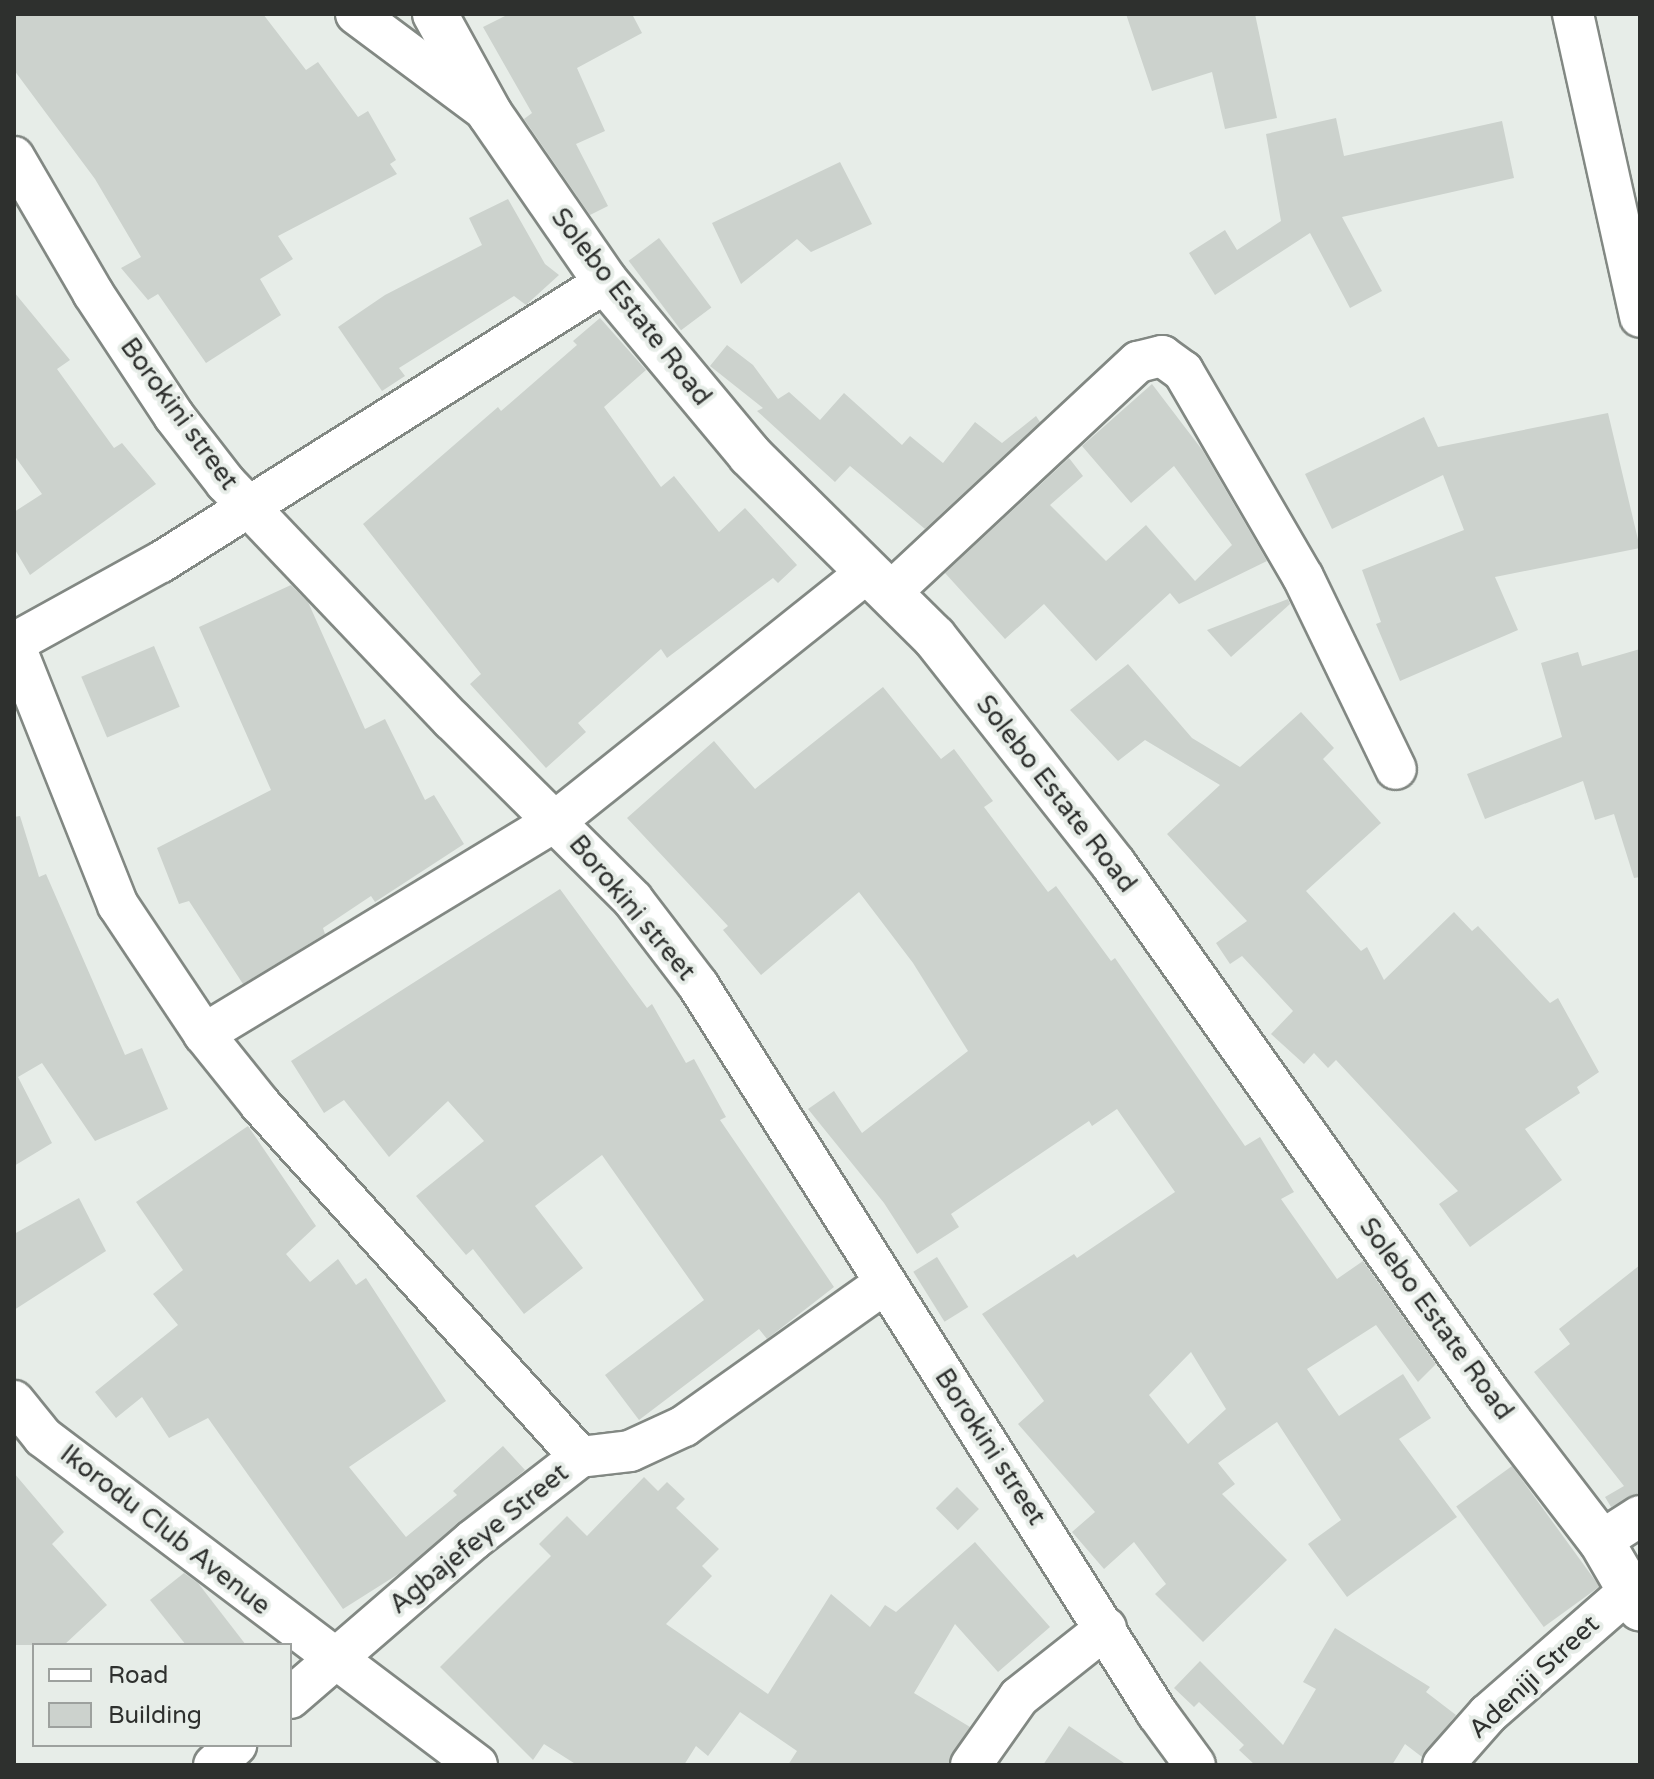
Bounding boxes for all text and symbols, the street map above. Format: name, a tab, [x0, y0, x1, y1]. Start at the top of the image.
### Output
street label: Solebo Estate Road	[544, 202, 718, 412]
street label: Borokini street	[113, 332, 245, 496]
street label: Solebo Estate Road	[969, 689, 1143, 899]
street label: Borokini street	[562, 829, 702, 987]
street label: Solebo Estate Road	[1352, 1212, 1520, 1426]
street label: Borokini street	[928, 1363, 1052, 1531]
street label: Ikorodu Club Avenue	[54, 1438, 276, 1622]
street label: Agbajefeye Street	[383, 1457, 575, 1621]
street label: Adeniji Street	[1462, 1609, 1606, 1745]
legend	[32, 1643, 292, 1747]
text: Road	[108, 1661, 168, 1690]
text: Building	[108, 1701, 202, 1730]

